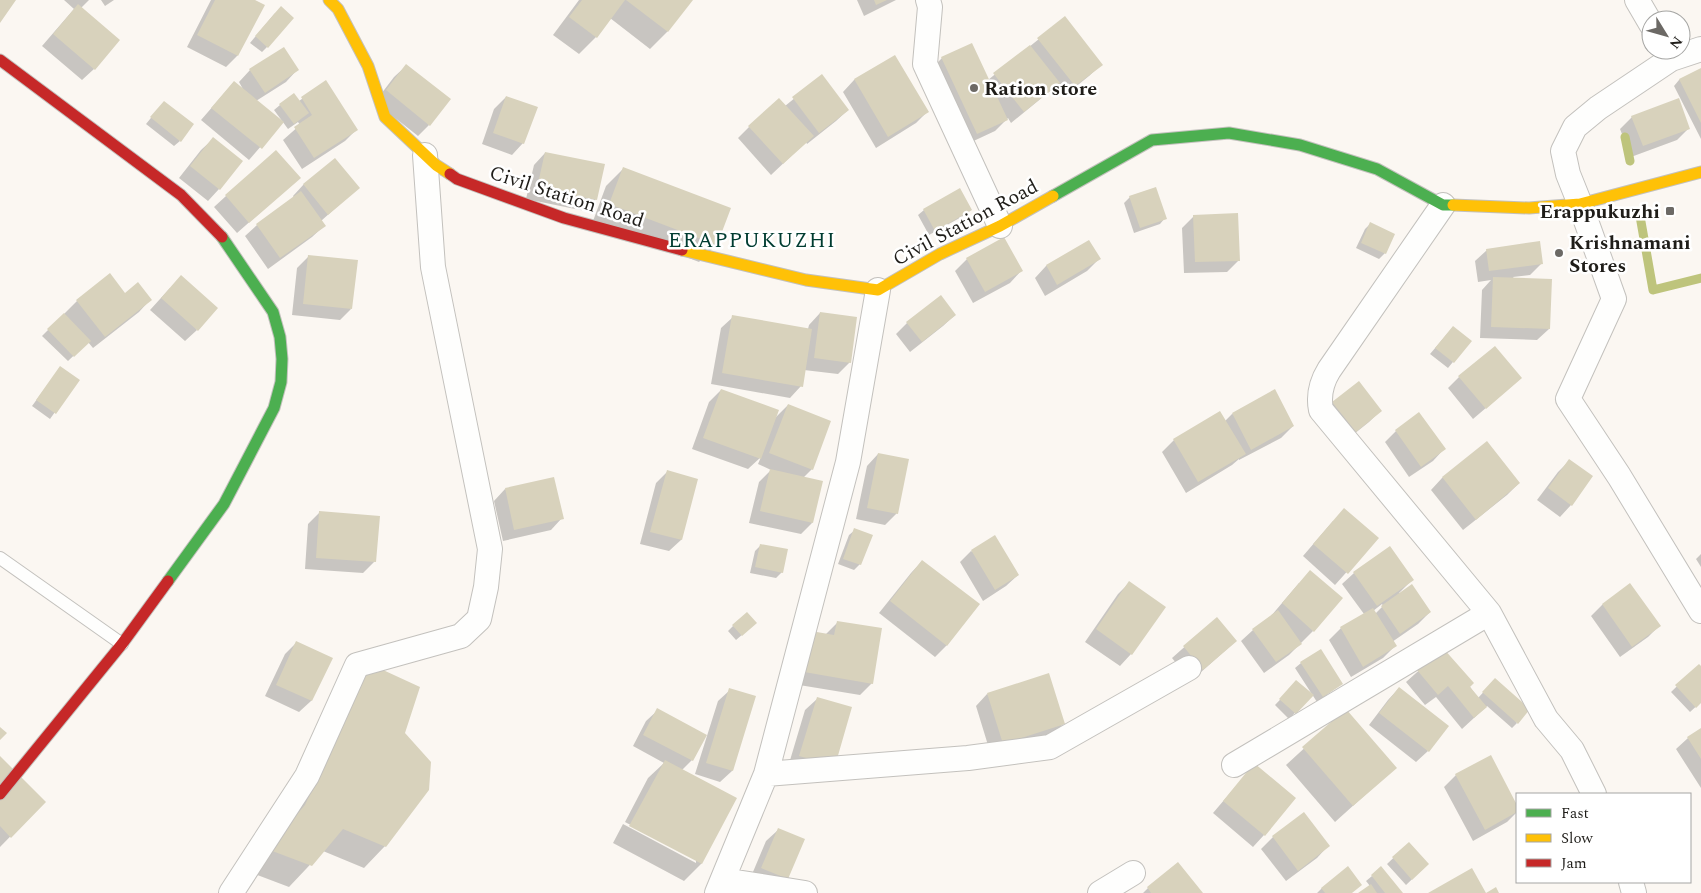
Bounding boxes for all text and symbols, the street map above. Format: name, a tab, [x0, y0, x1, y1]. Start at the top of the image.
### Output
north arrow	[1641, 10, 1691, 60]
text: N	[1664, 32, 1688, 53]
place label: Ration store	[984, 74, 1097, 104]
marker: Ration store	[968, 82, 980, 94]
street label: Civil Station Road	[485, 158, 648, 236]
street label: Civil Station Road	[887, 172, 1044, 274]
place label: Erappukuzhi	[1539, 197, 1660, 227]
marker: Erappukuzhi	[1664, 205, 1676, 217]
district label: ERAPPUKUZHI	[668, 225, 836, 257]
place label: Krishnamani Stores	[1569, 228, 1691, 281]
marker: Krishnamani Stores	[1553, 247, 1565, 259]
legend	[1516, 793, 1691, 883]
text: Fast	[1561, 802, 1589, 825]
text: Slow	[1561, 827, 1593, 850]
text: Jam	[1561, 852, 1587, 875]

